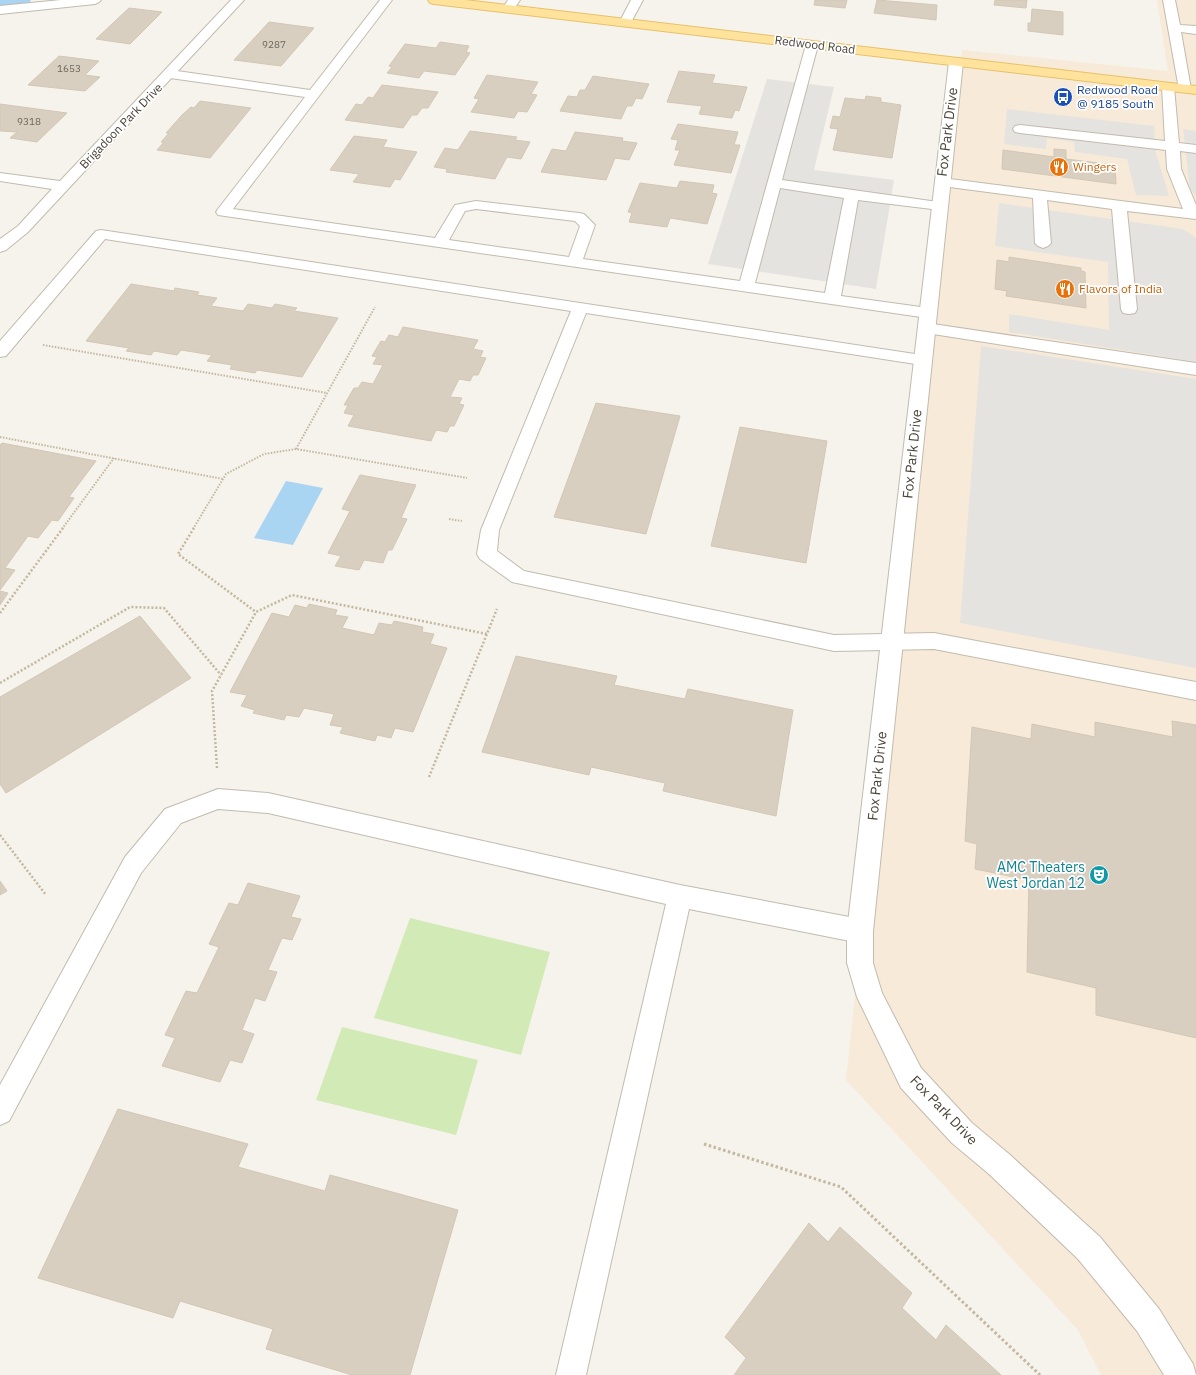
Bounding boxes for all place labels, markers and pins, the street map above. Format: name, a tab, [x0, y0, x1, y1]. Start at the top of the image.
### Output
place label: Redwood Road @ 9185 South	[1077, 82, 1158, 111]
bus stop icon: Redwood Road @ 9185 South	[1052, 86, 1074, 108]
restaurant icon: Wingers	[1048, 156, 1070, 178]
place label: Wingers	[1073, 159, 1117, 174]
restaurant icon: Flavors of India	[1054, 278, 1076, 300]
place label: Flavors of India	[1079, 281, 1163, 296]
place label: AMC Theaters West Jordan 12	[986, 858, 1085, 892]
theatre icon: AMC Theaters West Jordan 12	[1088, 864, 1110, 886]

